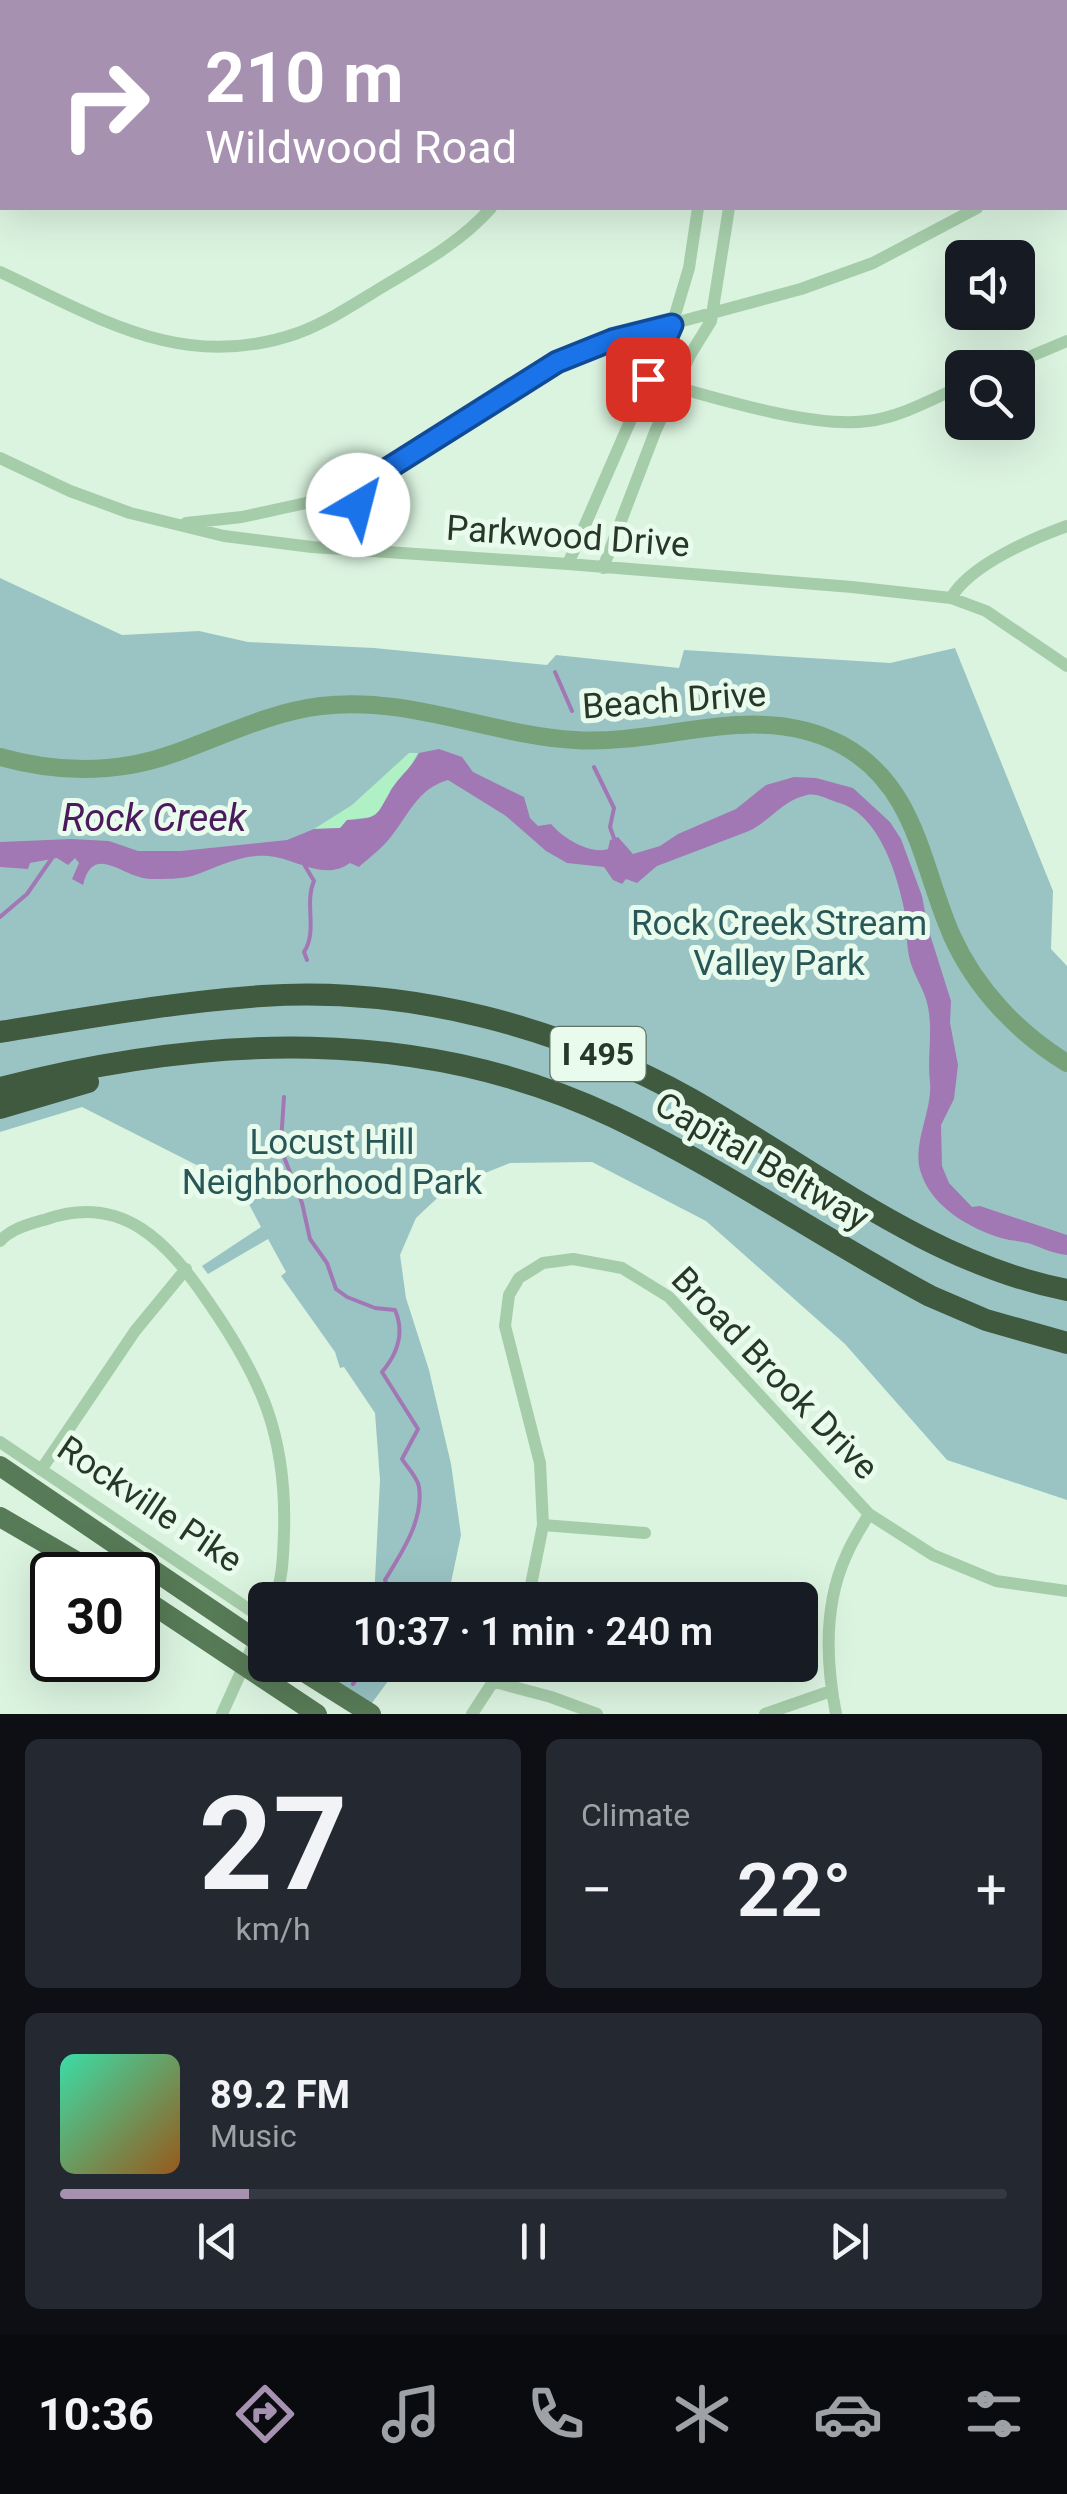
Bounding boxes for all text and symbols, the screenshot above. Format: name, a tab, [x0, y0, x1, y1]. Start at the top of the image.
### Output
text: 210 m	[205, 37, 404, 119]
icon: right	[40, 40, 170, 170]
text: Wildwood Road	[205, 121, 517, 174]
map controls	[945, 240, 1035, 440]
button: sound	[945, 240, 1035, 330]
pin	[606, 337, 691, 422]
button: search	[945, 350, 1035, 440]
icon: arrive	[621, 352, 676, 407]
position arrow	[306, 453, 410, 557]
street label: Parkwood Drive	[445, 508, 691, 565]
street label: Beach Drive	[581, 674, 767, 727]
water label: Rock Creek	[62, 796, 248, 840]
park label: Rock Creek Stream Valley Park	[631, 903, 927, 984]
road number: I 495	[550, 1027, 646, 1081]
street label: Capital Beltway	[648, 1084, 876, 1239]
park label: Locust Hill Neighborhood Park	[182, 1122, 483, 1203]
street label: Broad Brook Drive	[663, 1259, 886, 1488]
street label: Rockville Pike	[50, 1428, 250, 1581]
speed limit sign: 30	[30, 1552, 160, 1682]
text: 10:37 · 1 min · 240 m	[353, 1610, 713, 1654]
text: 27	[198, 1768, 348, 1921]
text: Climate	[581, 1796, 690, 1834]
text: 22°	[737, 1846, 851, 1934]
text: −	[581, 1858, 612, 1922]
text: +	[976, 1858, 1007, 1922]
text: km/h	[235, 1910, 311, 1948]
text: 89.2 FM	[210, 2073, 350, 2117]
text: Music	[210, 2117, 297, 2155]
icon: previous	[190, 2214, 245, 2269]
icon: pause	[506, 2214, 561, 2269]
icon: next	[822, 2214, 877, 2269]
icon: directions	[230, 2379, 300, 2449]
icon: music	[376, 2379, 446, 2449]
icon: phone	[521, 2379, 591, 2449]
icon: climate	[667, 2379, 737, 2449]
icon: car	[813, 2379, 883, 2449]
icon: filters	[959, 2379, 1029, 2449]
text: 10:36	[38, 2388, 154, 2441]

